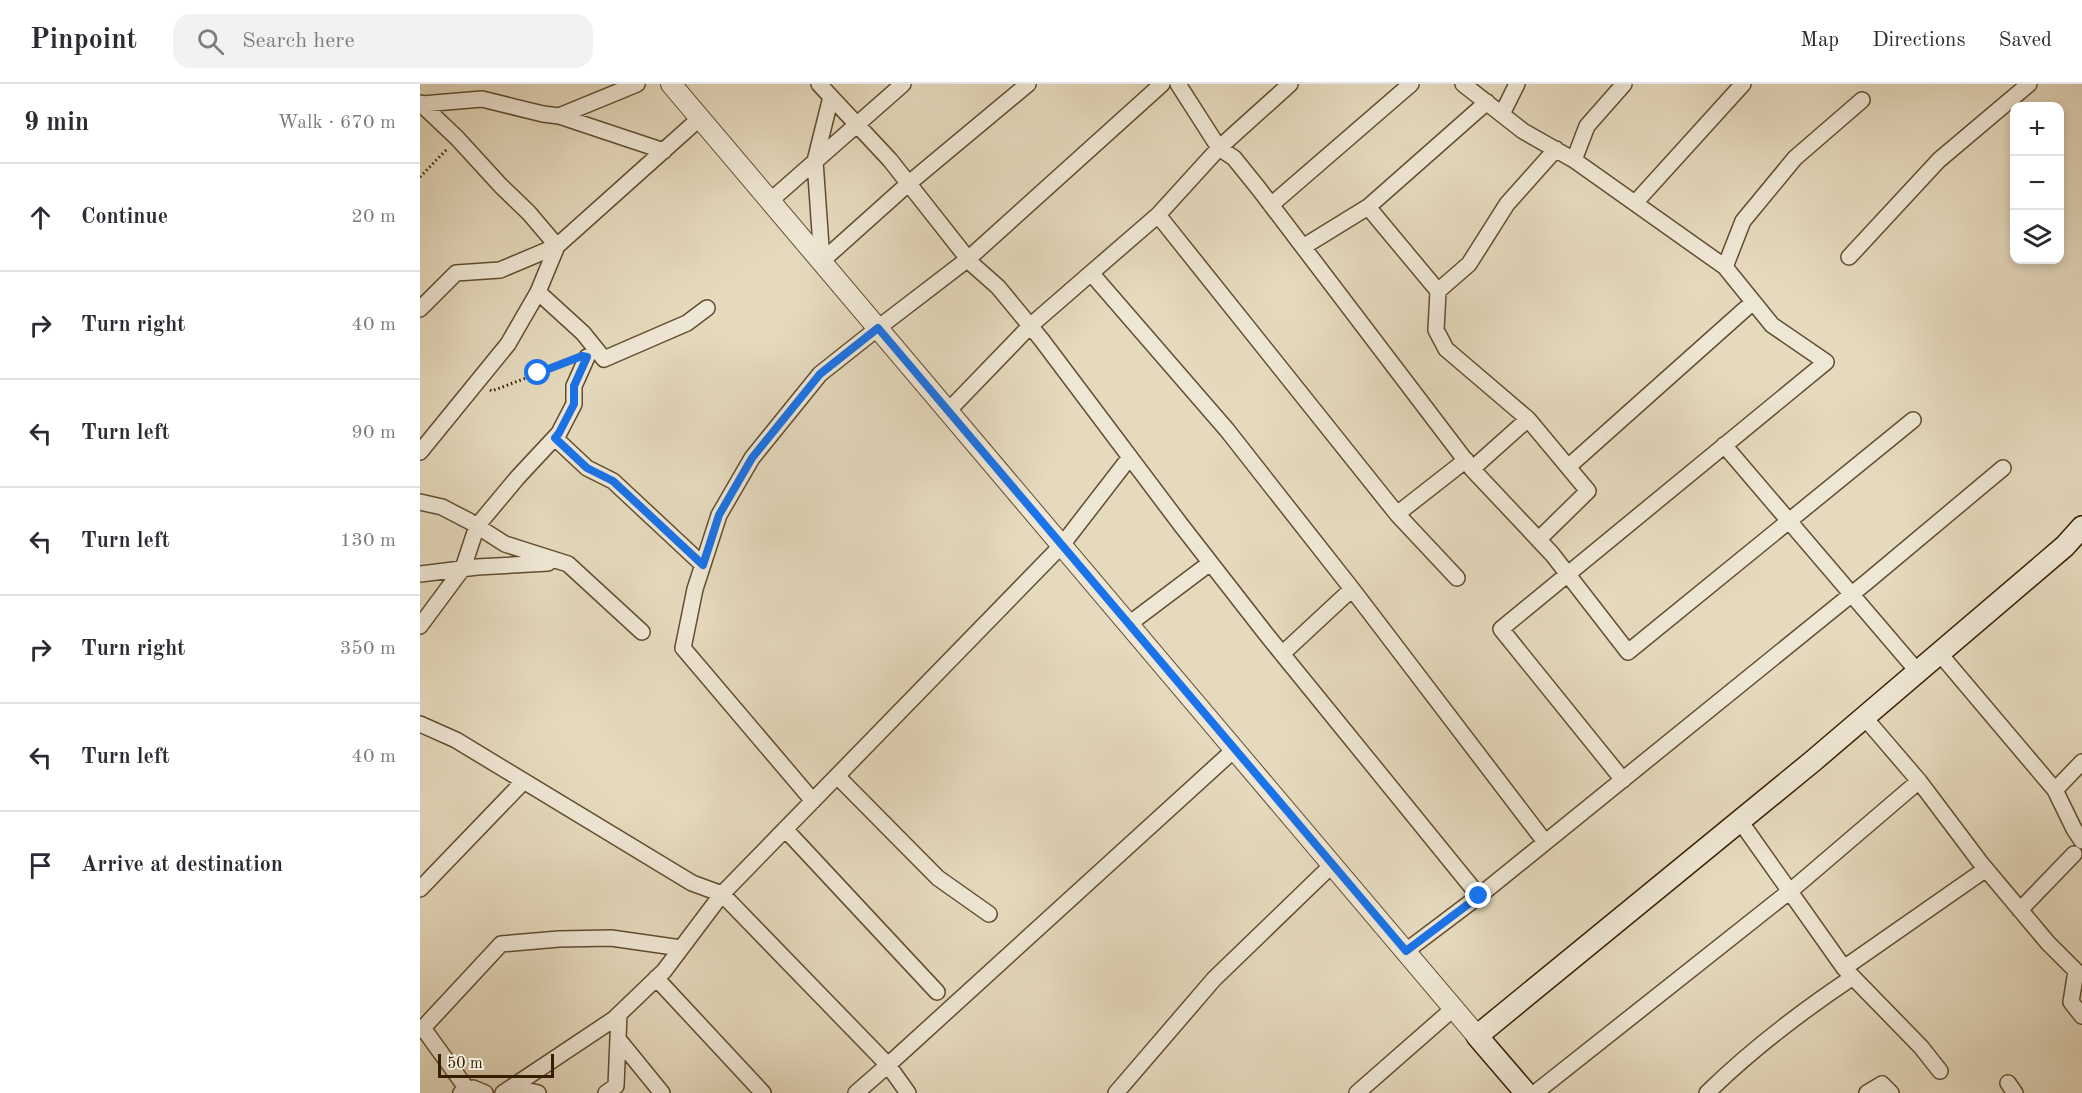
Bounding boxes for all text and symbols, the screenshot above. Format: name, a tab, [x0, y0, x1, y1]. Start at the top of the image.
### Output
search box	[173, 14, 593, 68]
icon: search	[194, 25, 227, 58]
text: Pinpoint	[30, 27, 137, 55]
text: Search here	[242, 30, 355, 52]
text: Map	[1800, 30, 1839, 51]
text: Directions	[1872, 30, 1966, 51]
text: Saved	[1999, 30, 2052, 51]
map controls	[2010, 102, 2064, 264]
button: +	[2010, 102, 2064, 156]
text: 9 min	[24, 110, 89, 136]
text: Walk · 670 m	[277, 113, 396, 133]
button: −	[2010, 156, 2064, 210]
icon: ahead	[24, 201, 57, 234]
text: Continue	[81, 206, 168, 228]
text: 20 m	[351, 207, 396, 227]
button: layers	[2010, 210, 2064, 264]
icon: right	[24, 309, 57, 342]
text: Turn right	[81, 314, 185, 336]
text: 40 m	[351, 315, 396, 335]
route start	[524, 359, 550, 385]
icon: left	[24, 417, 57, 450]
text: Turn left	[81, 422, 170, 444]
text: 90 m	[351, 423, 396, 443]
icon: left	[24, 525, 57, 558]
text: Turn left	[81, 530, 170, 552]
text: 130 m	[340, 531, 396, 551]
icon: right	[24, 633, 57, 666]
text: Turn right	[81, 638, 185, 660]
text: 350 m	[340, 639, 396, 659]
icon: left	[24, 741, 57, 774]
text: Turn left	[81, 746, 170, 768]
text: 40 m	[351, 747, 396, 767]
icon: arrive	[24, 849, 57, 882]
text: Arrive at destination	[81, 854, 283, 876]
route end	[1465, 882, 1491, 908]
scale bar	[438, 1051, 554, 1078]
text: 50 m	[447, 1056, 483, 1072]

